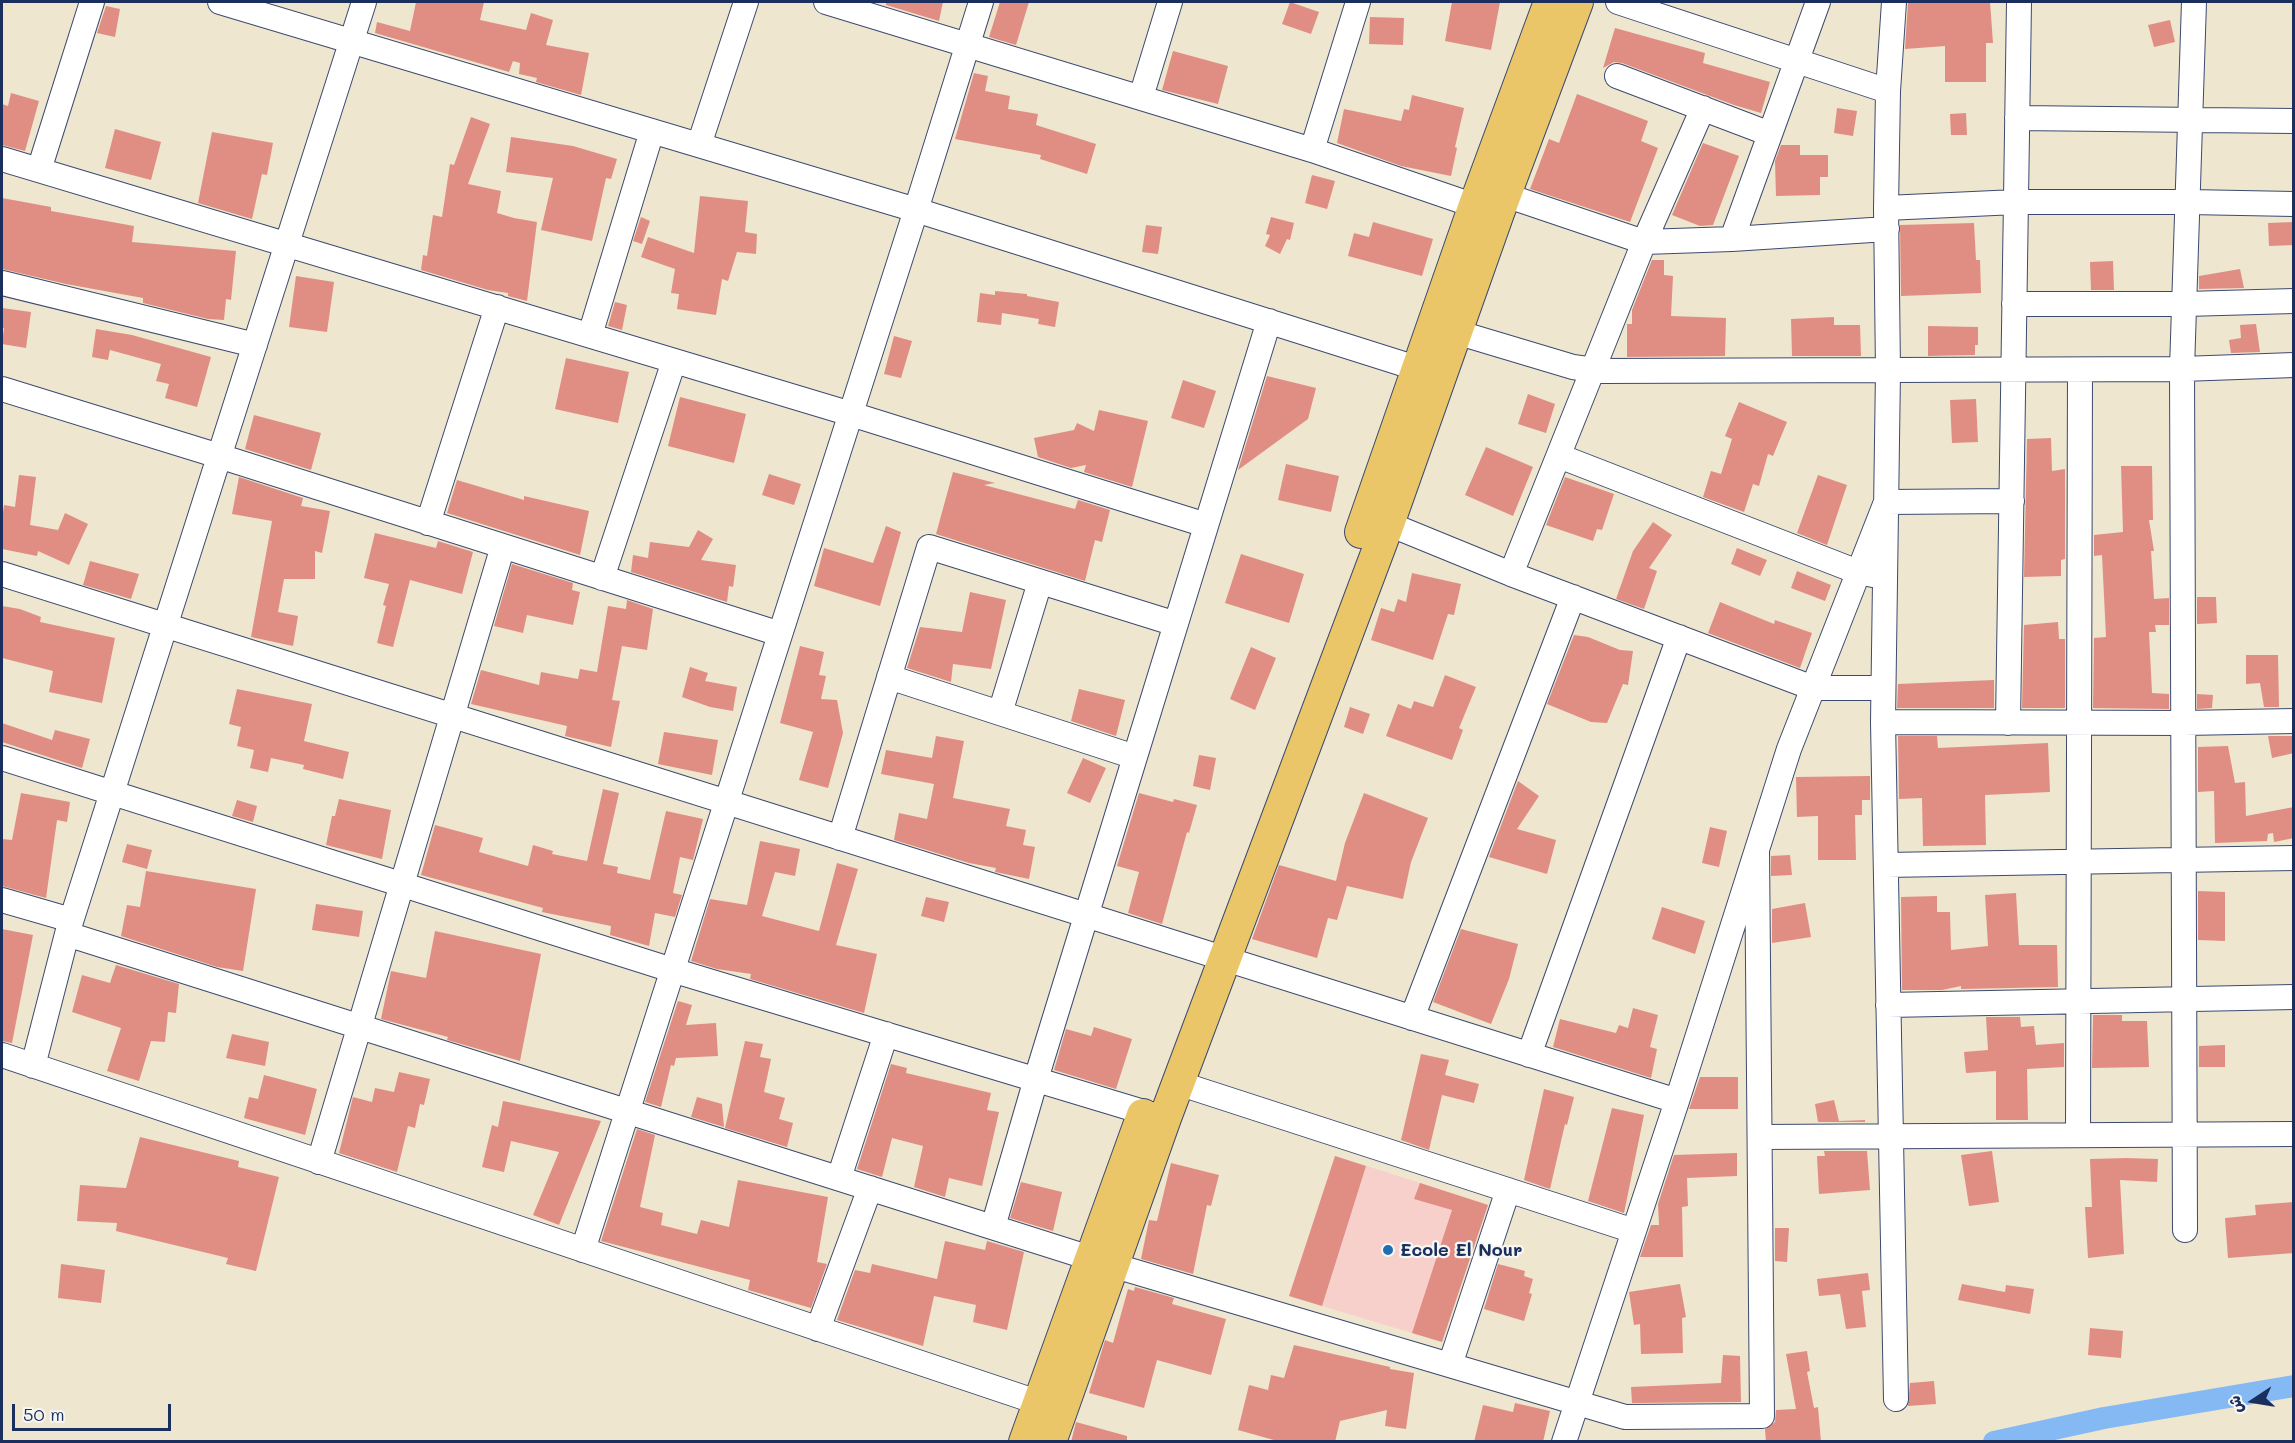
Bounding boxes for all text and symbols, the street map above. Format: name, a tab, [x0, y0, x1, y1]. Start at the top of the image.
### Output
place label: Ecole El Nour	[1400, 1239, 1522, 1261]
marker: Ecole El Nour	[1381, 1243, 1395, 1257]
north arrow	[2223, 1371, 2283, 1431]
scale bar	[15, 1392, 174, 1430]
text: ش	[2223, 1394, 2247, 1416]
text: 50 m	[23, 1402, 65, 1426]

